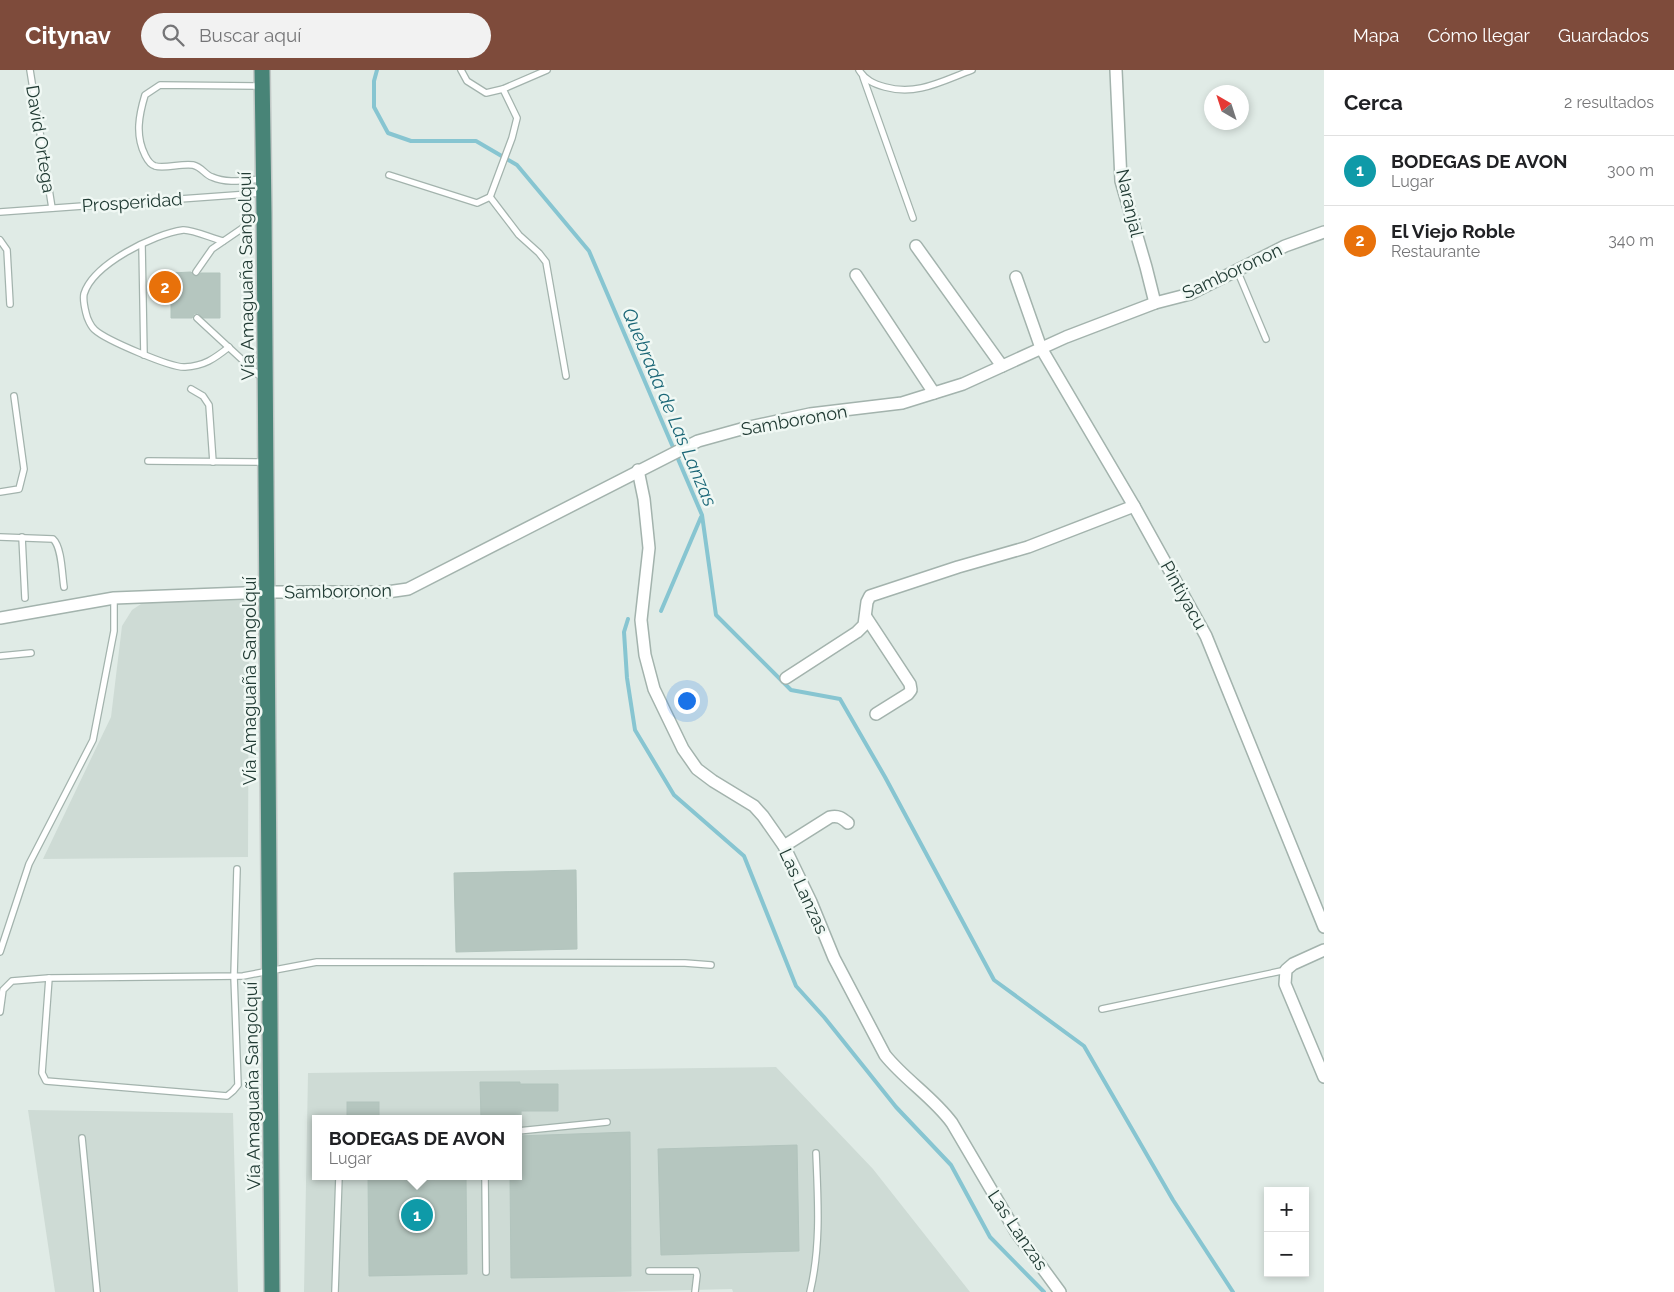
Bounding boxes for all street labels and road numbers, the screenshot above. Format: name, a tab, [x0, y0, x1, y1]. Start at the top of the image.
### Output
street label: David Ortega	[22, 84, 60, 194]
street label: Naranjal	[1112, 167, 1148, 239]
street label: Vía Amaguaña Sangolquí	[234, 171, 258, 381]
street label: Prosperidad	[81, 188, 183, 216]
street label: Samboronon	[1179, 239, 1285, 303]
street label: Samboronon	[739, 400, 849, 440]
street label: Pintiyacu	[1157, 557, 1211, 633]
street label: Vía Amaguaña Sangolquí	[239, 577, 260, 785]
street label: Samboronon	[284, 580, 392, 602]
street label: Las Lanzas	[775, 845, 833, 937]
street label: Vía Amaguaña Sangolquí	[240, 981, 264, 1191]
street label: Las Lanzas	[984, 1186, 1053, 1274]

